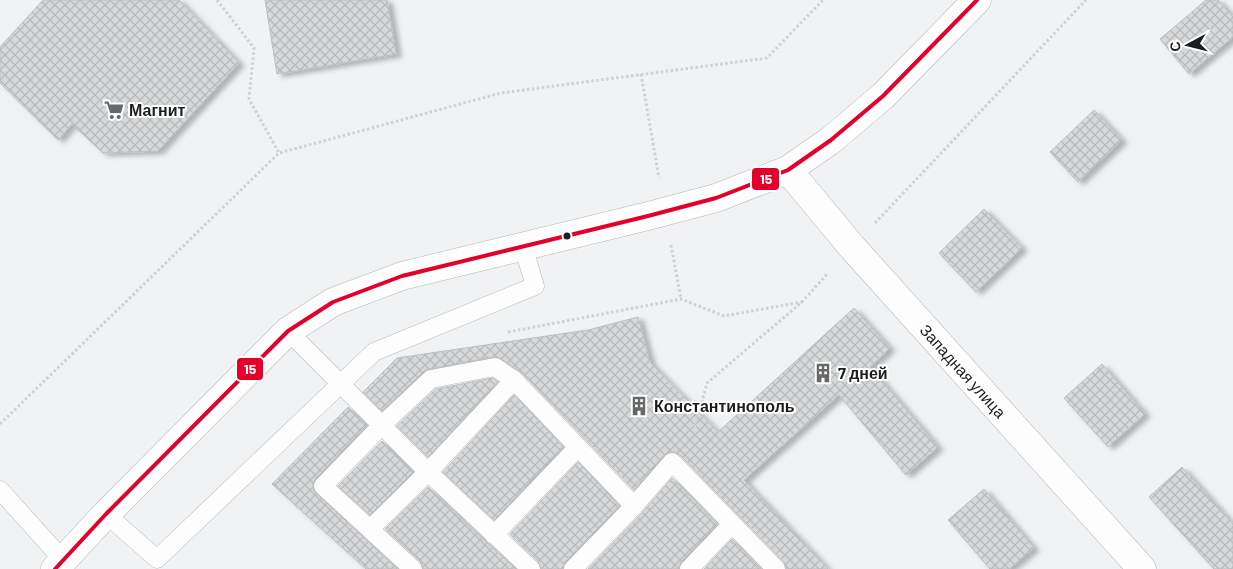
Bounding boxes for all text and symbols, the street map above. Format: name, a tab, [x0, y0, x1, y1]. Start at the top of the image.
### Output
north arrow	[1163, 20, 1213, 70]
text: С	[1166, 41, 1184, 53]
supermarket icon: Магнит	[103, 99, 125, 121]
place label: Магнит	[129, 100, 186, 119]
line badge: 15	[751, 167, 780, 191]
text: 15	[760, 170, 773, 187]
unlabelled marker	[562, 231, 572, 241]
street label: Западная улица	[916, 320, 1010, 421]
line badge: 15	[236, 357, 264, 381]
text: 15	[244, 360, 257, 377]
building icon: 7 дней	[812, 362, 834, 384]
place label: 7 дней	[838, 363, 888, 382]
building icon: Константинополь	[628, 395, 650, 417]
place label: Константинополь	[654, 396, 795, 415]

